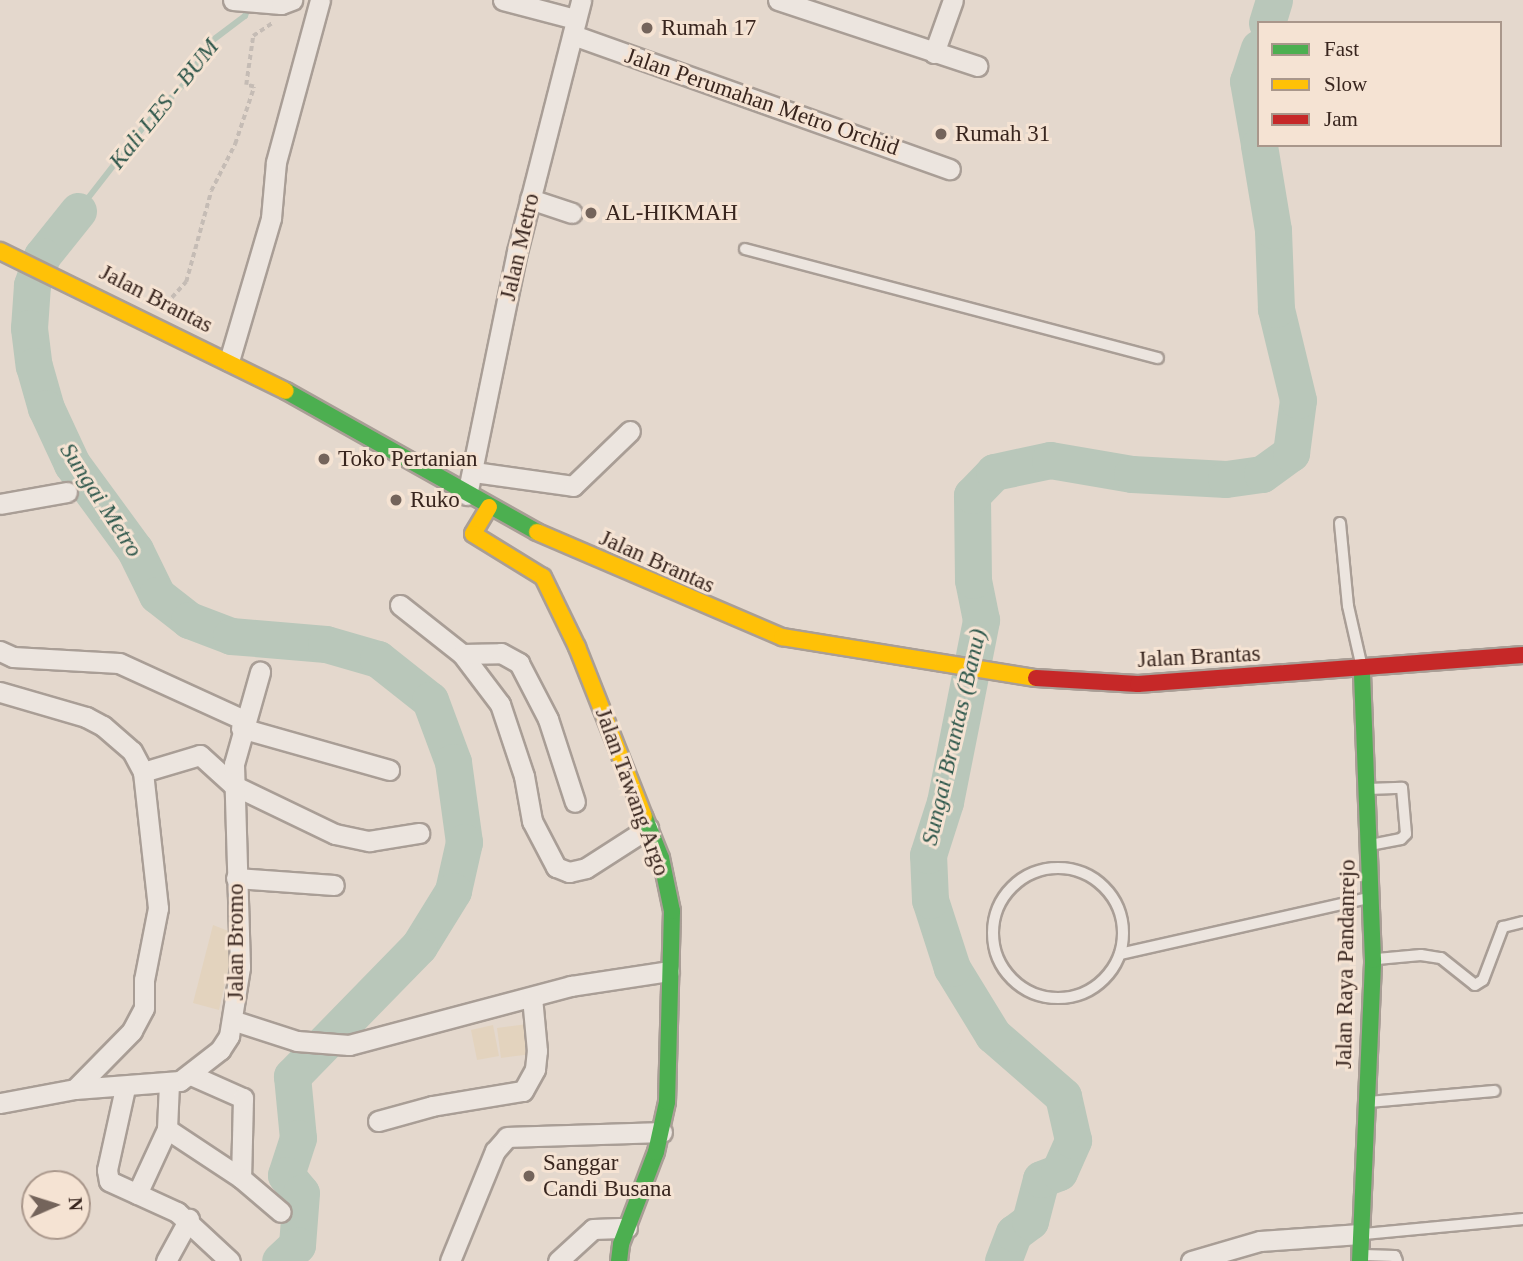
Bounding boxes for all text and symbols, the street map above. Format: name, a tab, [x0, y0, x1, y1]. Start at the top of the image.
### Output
place label: Rumah 17	[661, 14, 756, 42]
marker: Rumah 17	[639, 20, 655, 36]
legend	[1257, 21, 1502, 147]
water label: Kali LES - BUM	[103, 33, 225, 175]
text: Fast	[1324, 37, 1359, 61]
street label: Jalan Perumahan Metro Orchid	[621, 42, 903, 162]
text: Slow	[1324, 72, 1367, 96]
text: Jam	[1324, 107, 1358, 131]
place label: Rumah 31	[955, 120, 1050, 148]
marker: Rumah 31	[933, 126, 949, 142]
street label: Jalan Metro	[494, 191, 546, 303]
place label: AL-HIKMAH	[605, 199, 738, 227]
marker: AL-HIKMAH	[583, 205, 599, 221]
street label: Jalan Brantas	[95, 259, 217, 339]
water label: Sungai Metro	[53, 437, 149, 563]
place label: Toko Pertanian	[338, 445, 478, 473]
marker: Toko Pertanian	[316, 451, 332, 467]
place label: Ruko	[410, 486, 460, 514]
marker: Ruko	[388, 492, 404, 508]
street label: Jalan Brantas	[595, 524, 719, 600]
water label: Sungai Brantas (Banu)	[915, 626, 993, 848]
street label: Jalan Brantas	[1137, 640, 1261, 674]
street label: Jalan Tawang Argo	[589, 704, 675, 880]
street label: Jalan Raya Pandanrejo	[1330, 859, 1362, 1069]
street label: Jalan Bromo	[222, 884, 250, 1000]
place label: Sanggar Candi Busana	[543, 1149, 671, 1203]
marker: Sanggar Candi Busana	[521, 1168, 537, 1184]
north arrow	[21, 1170, 91, 1240]
text: N	[65, 1197, 86, 1211]

